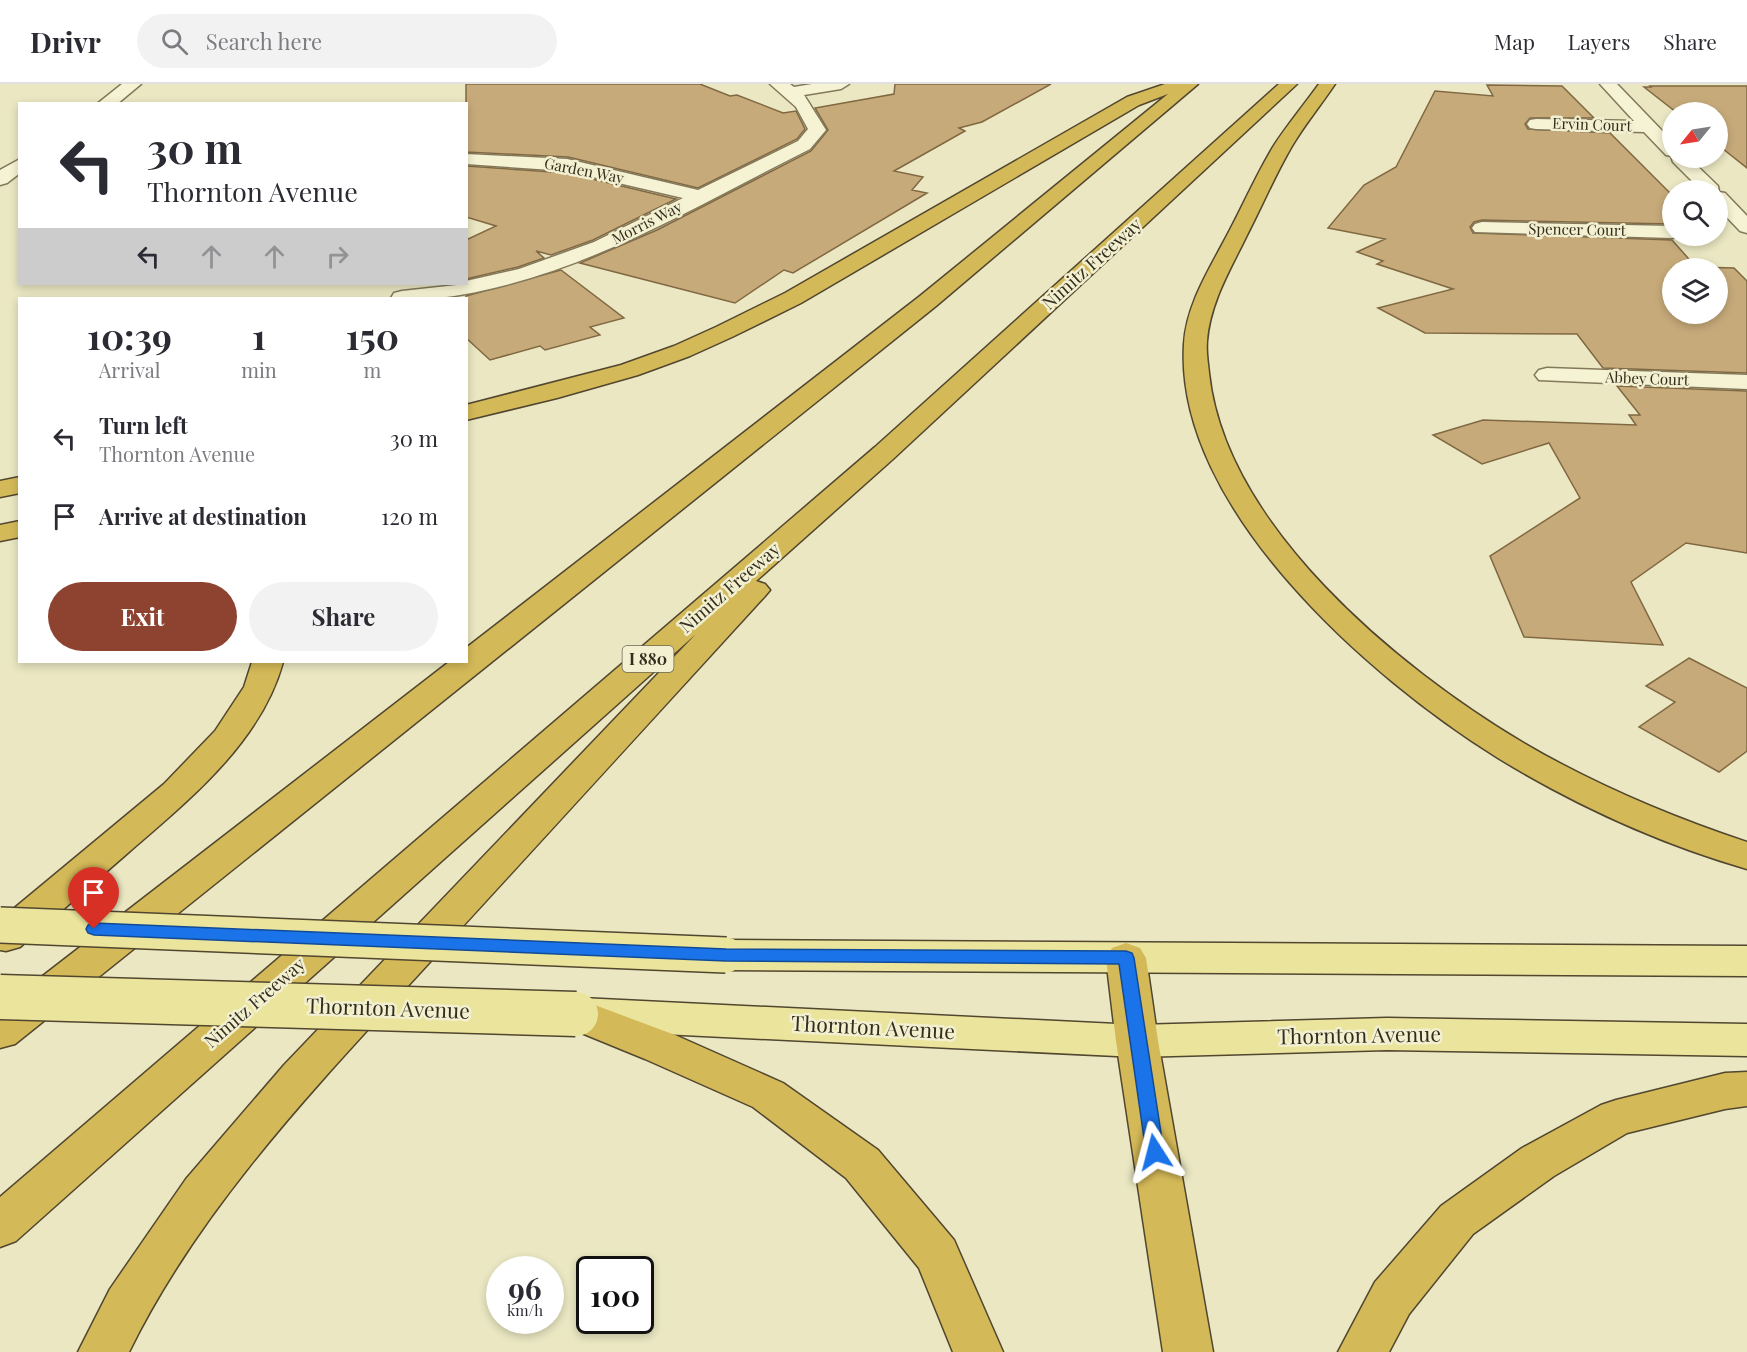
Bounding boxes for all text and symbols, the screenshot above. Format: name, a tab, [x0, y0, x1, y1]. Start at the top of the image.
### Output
search box	[137, 14, 557, 68]
text: Drivr	[30, 23, 101, 60]
icon: search	[158, 25, 191, 58]
text: Search here	[206, 26, 322, 56]
text: Map	[1494, 27, 1535, 55]
text: Layers	[1568, 27, 1630, 55]
text: Share	[1663, 27, 1717, 55]
north arrow	[1662, 102, 1728, 168]
map controls	[1662, 102, 1728, 324]
street label: Ervin Court	[1552, 113, 1633, 135]
text: 30 m	[147, 119, 242, 175]
icon: left	[48, 126, 126, 204]
street label: Garden Way	[543, 153, 626, 188]
text: Thornton Avenue	[147, 173, 358, 209]
button: search	[1662, 180, 1728, 246]
street label: Morris Way	[608, 196, 686, 248]
street label: Nimitz Freeway	[1036, 212, 1146, 314]
street label: Spencer Court	[1528, 218, 1627, 240]
icon: left	[132, 240, 165, 273]
icon: ahead	[195, 240, 228, 273]
icon: ahead	[258, 240, 291, 273]
icon: right	[321, 240, 354, 273]
button: layers	[1662, 258, 1728, 324]
text: 10:39	[87, 311, 172, 359]
text: 1	[252, 311, 266, 359]
text: 150	[346, 311, 399, 359]
text: Arrival	[99, 356, 160, 383]
text: min	[241, 356, 277, 383]
text: m	[363, 356, 381, 383]
street label: Abbey Court	[1604, 367, 1690, 389]
text: Turn left	[99, 410, 188, 440]
icon: left	[48, 422, 81, 455]
text: 30 m	[390, 423, 438, 453]
text: Thornton Avenue	[99, 440, 255, 467]
icon: arrive	[48, 500, 81, 533]
text: Arrive at destination	[99, 501, 307, 531]
text: 120 m	[381, 501, 438, 531]
street label: Nimitz Freeway	[674, 537, 785, 638]
button: Exit	[48, 582, 237, 651]
button: Share	[249, 582, 438, 651]
road number: I 880	[622, 646, 674, 672]
pin	[68, 867, 119, 929]
icon: arrive	[77, 876, 110, 909]
street label: Nimitz Freeway	[199, 952, 310, 1053]
street label: Thornton Avenue	[306, 990, 470, 1024]
street label: Thornton Avenue	[791, 1008, 956, 1044]
street label: Thornton Avenue	[1277, 1019, 1441, 1049]
position arrow	[1123, 1120, 1187, 1184]
speed limit sign: 100	[576, 1256, 654, 1334]
text: 96	[508, 1268, 542, 1308]
text: km/h	[507, 1300, 543, 1320]

